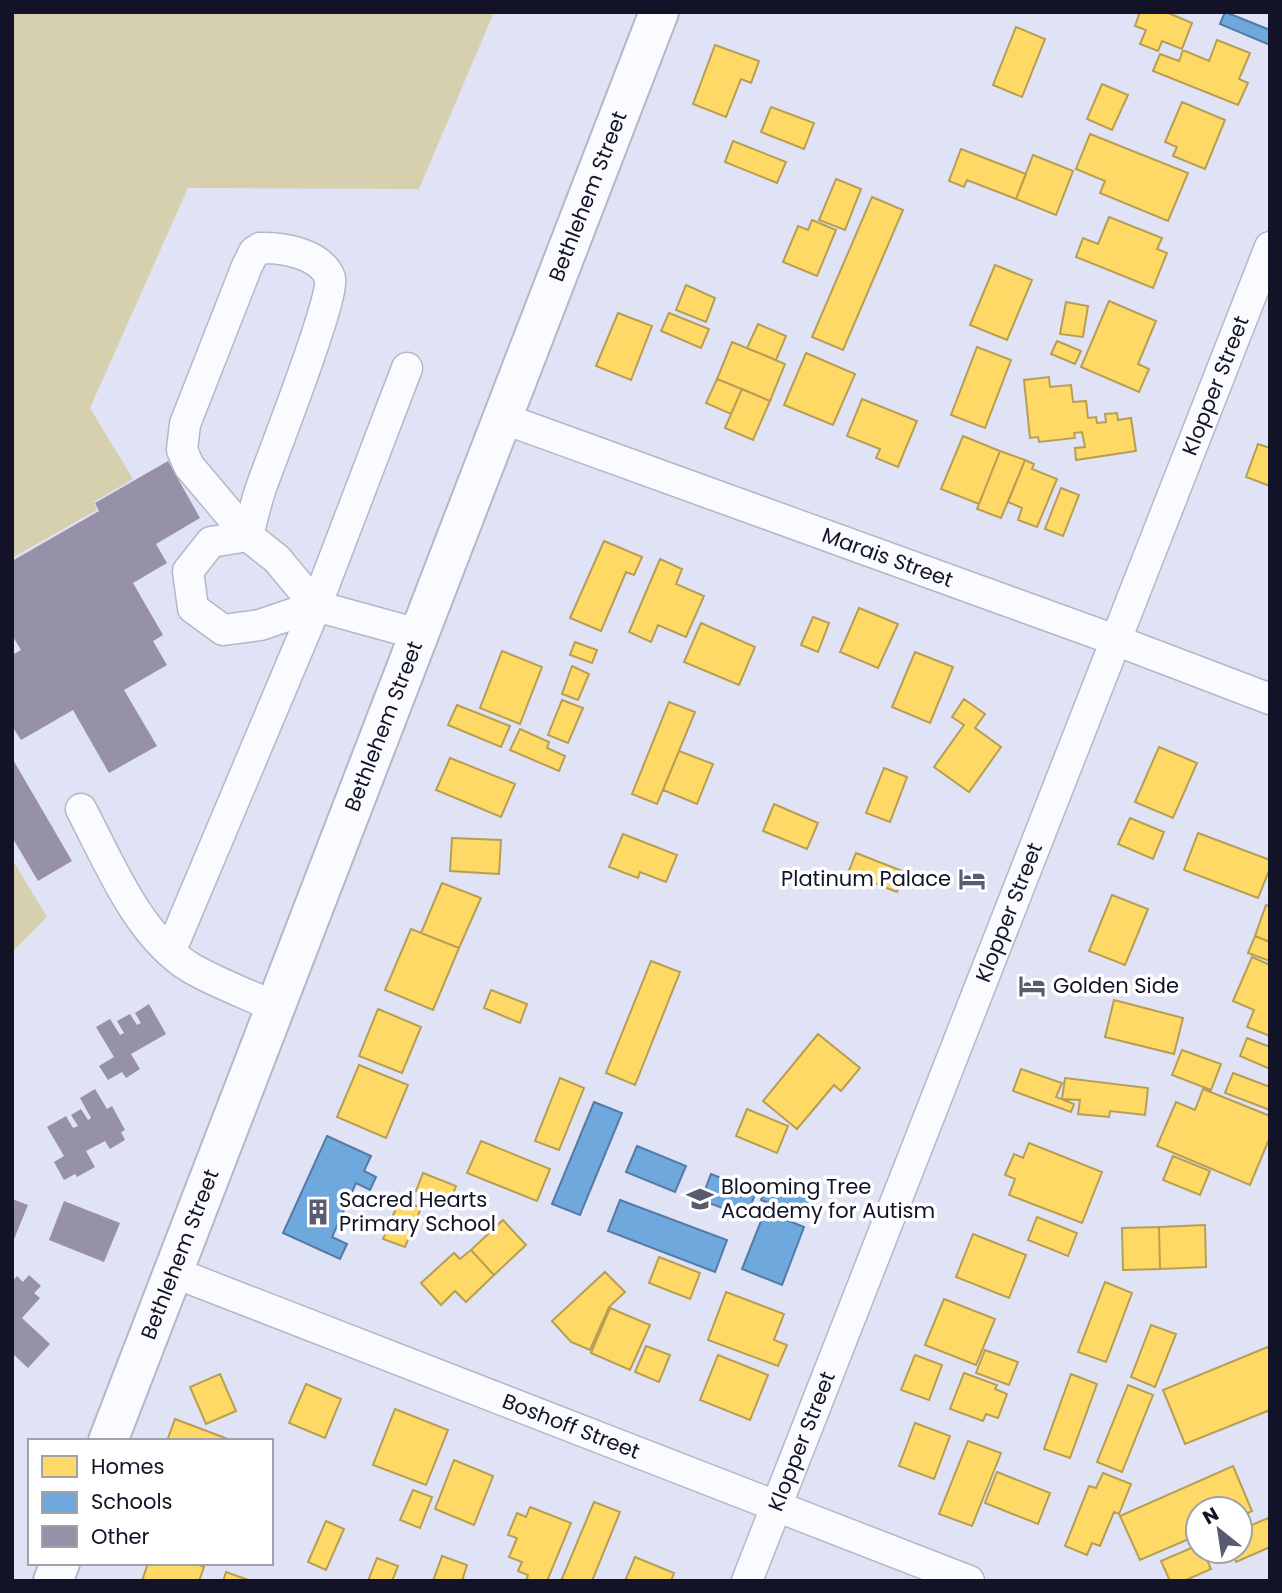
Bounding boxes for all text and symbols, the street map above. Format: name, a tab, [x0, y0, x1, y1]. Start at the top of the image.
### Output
street label: Bethlehem Street	[541, 107, 633, 286]
street label: Klopper Street	[1175, 311, 1256, 459]
street label: Marais Street	[818, 520, 957, 594]
street label: Bethlehem Street	[337, 637, 429, 816]
street label: Klopper Street	[968, 838, 1049, 986]
place label: Platinum Palace	[781, 864, 951, 893]
hotel icon: Platinum Palace	[957, 864, 987, 894]
hotel icon: Golden Side	[1017, 971, 1047, 1001]
place label: Golden Side	[1053, 971, 1179, 1000]
street label: Bethlehem Street	[133, 1165, 225, 1344]
place label: Blooming Tree Academy for Autism	[721, 1172, 935, 1225]
school or university icon: Blooming Tree Academy for Autism	[685, 1184, 715, 1214]
place label: Sacred Hearts Primary School	[339, 1185, 496, 1238]
building icon: Sacred Hearts Primary School	[303, 1197, 333, 1227]
street label: Klopper Street	[761, 1367, 842, 1515]
street label: Boshoff Street	[498, 1386, 644, 1466]
legend	[28, 1439, 273, 1565]
text: Homes	[91, 1452, 165, 1481]
text: Schools	[91, 1487, 173, 1516]
north arrow	[1184, 1495, 1254, 1565]
text: N	[1198, 1500, 1224, 1531]
text: Other	[91, 1522, 150, 1551]

